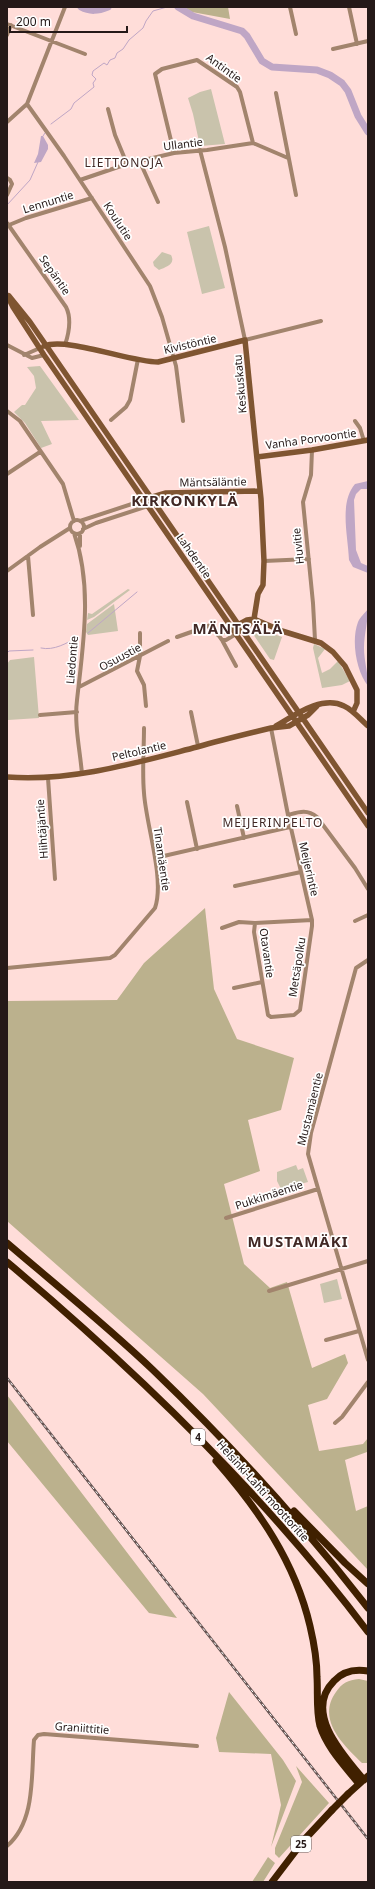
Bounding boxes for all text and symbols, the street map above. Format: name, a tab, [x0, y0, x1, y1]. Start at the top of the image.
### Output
scale bar	[10, 8, 127, 34]
text: 200 m	[16, 13, 51, 30]
street label: Antintie	[204, 50, 245, 86]
street label: Ullantie	[162, 134, 204, 153]
district label: LIETTONOJA	[84, 154, 164, 171]
street label: Lennuntie	[21, 187, 75, 216]
street label: Koulutie	[100, 199, 136, 243]
street label: Sepäntie	[36, 252, 74, 297]
street label: Kivistöntie	[162, 330, 218, 357]
street label: Keskuskatu	[229, 354, 250, 414]
street label: Vanha Porvoontie	[264, 425, 357, 452]
street label: Mäntsäläntie	[179, 473, 247, 490]
district label: KIRKONKYLÄ	[131, 490, 239, 510]
street label: Huvitie	[288, 527, 307, 565]
street label: Lahdentie	[173, 530, 215, 581]
district label: MÄNTSÄLÄ	[193, 618, 283, 638]
street label: Liedontie	[62, 635, 81, 685]
street label: Osuustie	[96, 639, 143, 674]
street label: Peltolantie	[110, 737, 167, 764]
street label: Hiihtäjäntie	[32, 799, 51, 859]
district label: MEIJERINPELTO	[222, 814, 324, 831]
street label: Tinamäentie	[151, 826, 174, 892]
street label: Meijerintie	[296, 840, 323, 897]
street label: Otavantie	[257, 927, 278, 979]
street label: Metsäpolku	[284, 936, 309, 998]
street label: Mustamäentie	[293, 1071, 326, 1147]
street label: Pukkimäentie	[233, 1176, 305, 1213]
district label: MUSTAMÄKI	[247, 1231, 349, 1251]
road number: 4	[191, 1429, 205, 1445]
street label: Helsinki-Lahti moottoritie	[214, 1437, 313, 1544]
street label: Graniittitie	[54, 1718, 110, 1737]
road number: 25	[291, 1836, 311, 1852]

